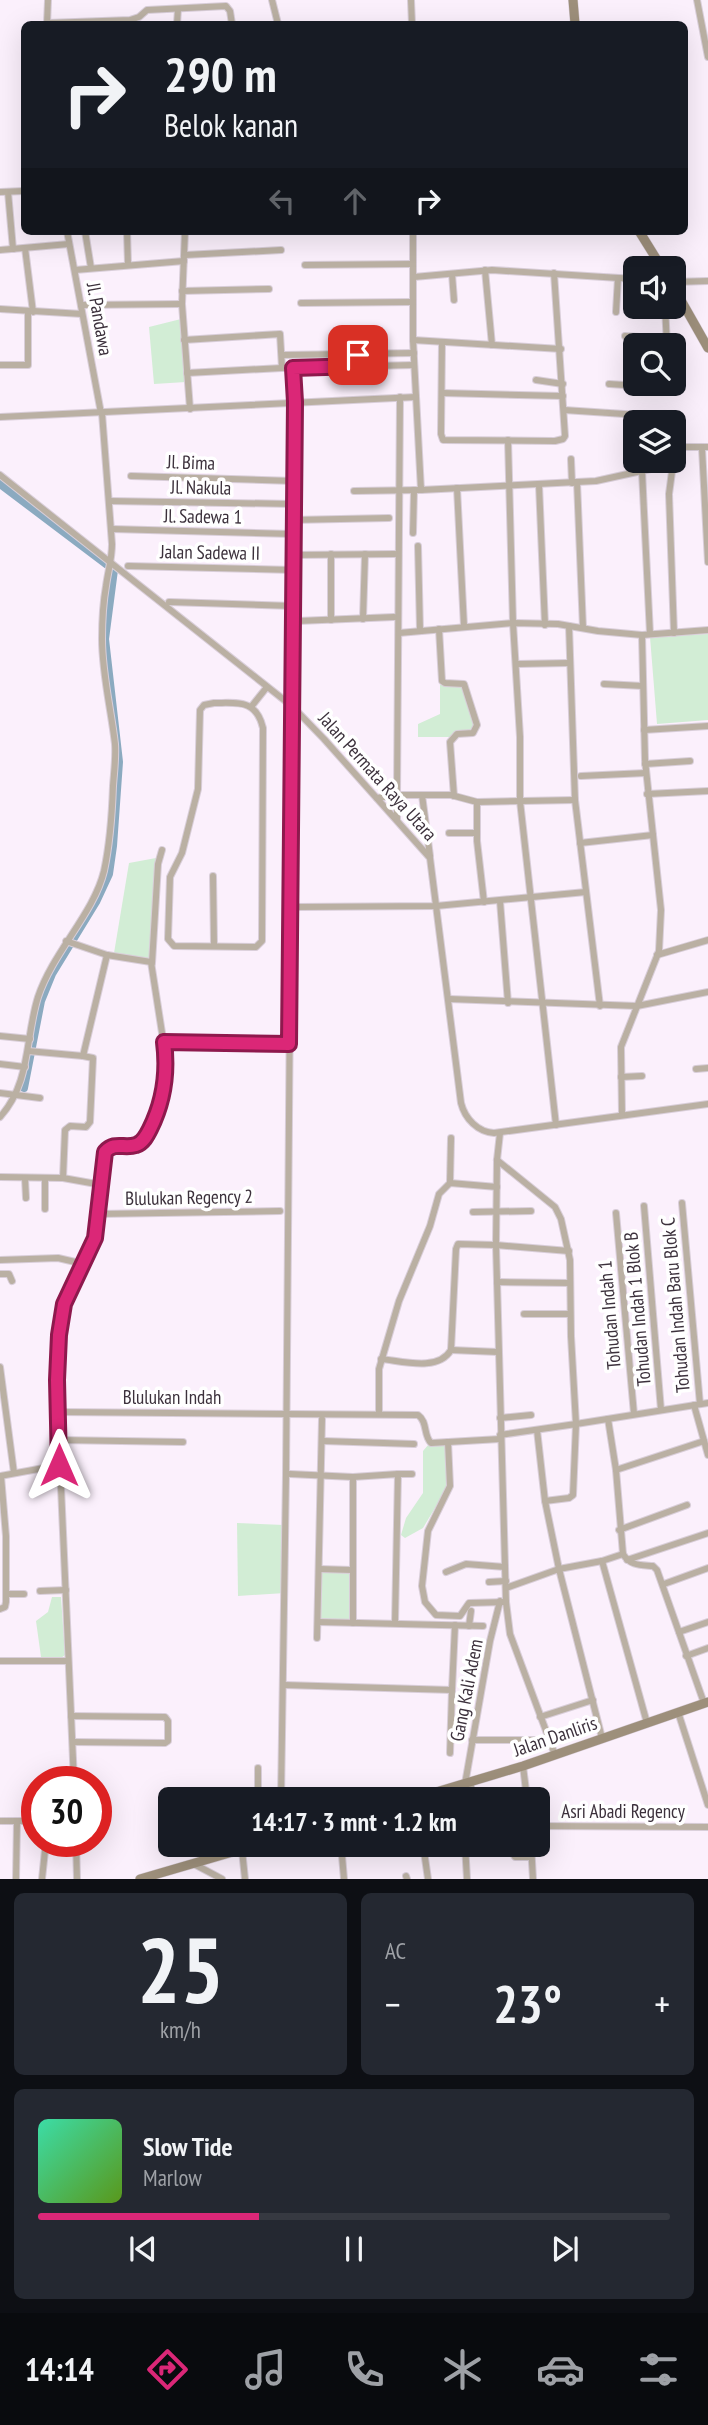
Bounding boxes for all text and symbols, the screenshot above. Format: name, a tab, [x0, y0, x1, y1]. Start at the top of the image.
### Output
text: 290 m	[164, 42, 277, 106]
icon: right	[49, 49, 140, 140]
text: Belok kanan	[164, 104, 298, 146]
icon: left	[263, 182, 301, 220]
icon: ahead	[336, 182, 374, 220]
icon: right	[409, 182, 447, 220]
map controls	[623, 256, 686, 473]
button: sound	[623, 256, 686, 319]
street label: Jl. Pandawa	[82, 280, 118, 357]
pin	[328, 325, 388, 385]
button: search	[623, 333, 686, 396]
icon: arrive	[339, 336, 377, 374]
button: layers	[623, 410, 686, 473]
street label: Jl. Bima	[165, 449, 216, 475]
street label: Jl. Nakula	[169, 474, 232, 500]
street label: Jl. Sadewa 1	[163, 503, 242, 529]
street label: Jalan Sadewa II	[159, 539, 260, 565]
street label: Jalan Permata Raya Utara	[313, 706, 442, 846]
street label: Blulukan Regency 2	[125, 1184, 253, 1210]
street label: Tohudan Indah Baru Blok C	[655, 1216, 695, 1394]
street label: Tohudan Indah 1 Blok B	[618, 1231, 656, 1387]
street label: Tohudan Indah 1	[592, 1260, 626, 1370]
street label: Blulukan Indah	[123, 1385, 221, 1409]
position arrow	[22, 1428, 96, 1502]
street label: Gang Kali Adem	[444, 1637, 488, 1743]
street label: Jalan Danliris	[509, 1711, 600, 1762]
speed limit sign: 30	[21, 1766, 112, 1857]
street label: Asri Abadi Regency	[561, 1799, 686, 1823]
text: 14:17 · 3 mnt · 1.2 km	[251, 1805, 457, 1838]
text: 25	[137, 1910, 224, 2028]
text: AC	[385, 1936, 406, 1965]
text: 23°	[493, 1970, 562, 2037]
text: −	[385, 1979, 401, 2028]
text: +	[654, 1979, 670, 2028]
text: km/h	[160, 2015, 201, 2044]
text: Slow Tide	[143, 2130, 233, 2163]
text: Marlow	[143, 2163, 202, 2192]
icon: previous	[124, 2230, 162, 2268]
icon: pause	[335, 2230, 373, 2268]
icon: next	[546, 2230, 584, 2268]
icon: directions	[143, 2345, 192, 2394]
icon: music	[241, 2345, 290, 2394]
icon: phone	[340, 2345, 389, 2394]
icon: climate	[438, 2345, 487, 2394]
icon: car	[536, 2345, 585, 2394]
icon: filters	[634, 2345, 683, 2394]
text: 14:14	[25, 2348, 94, 2390]

